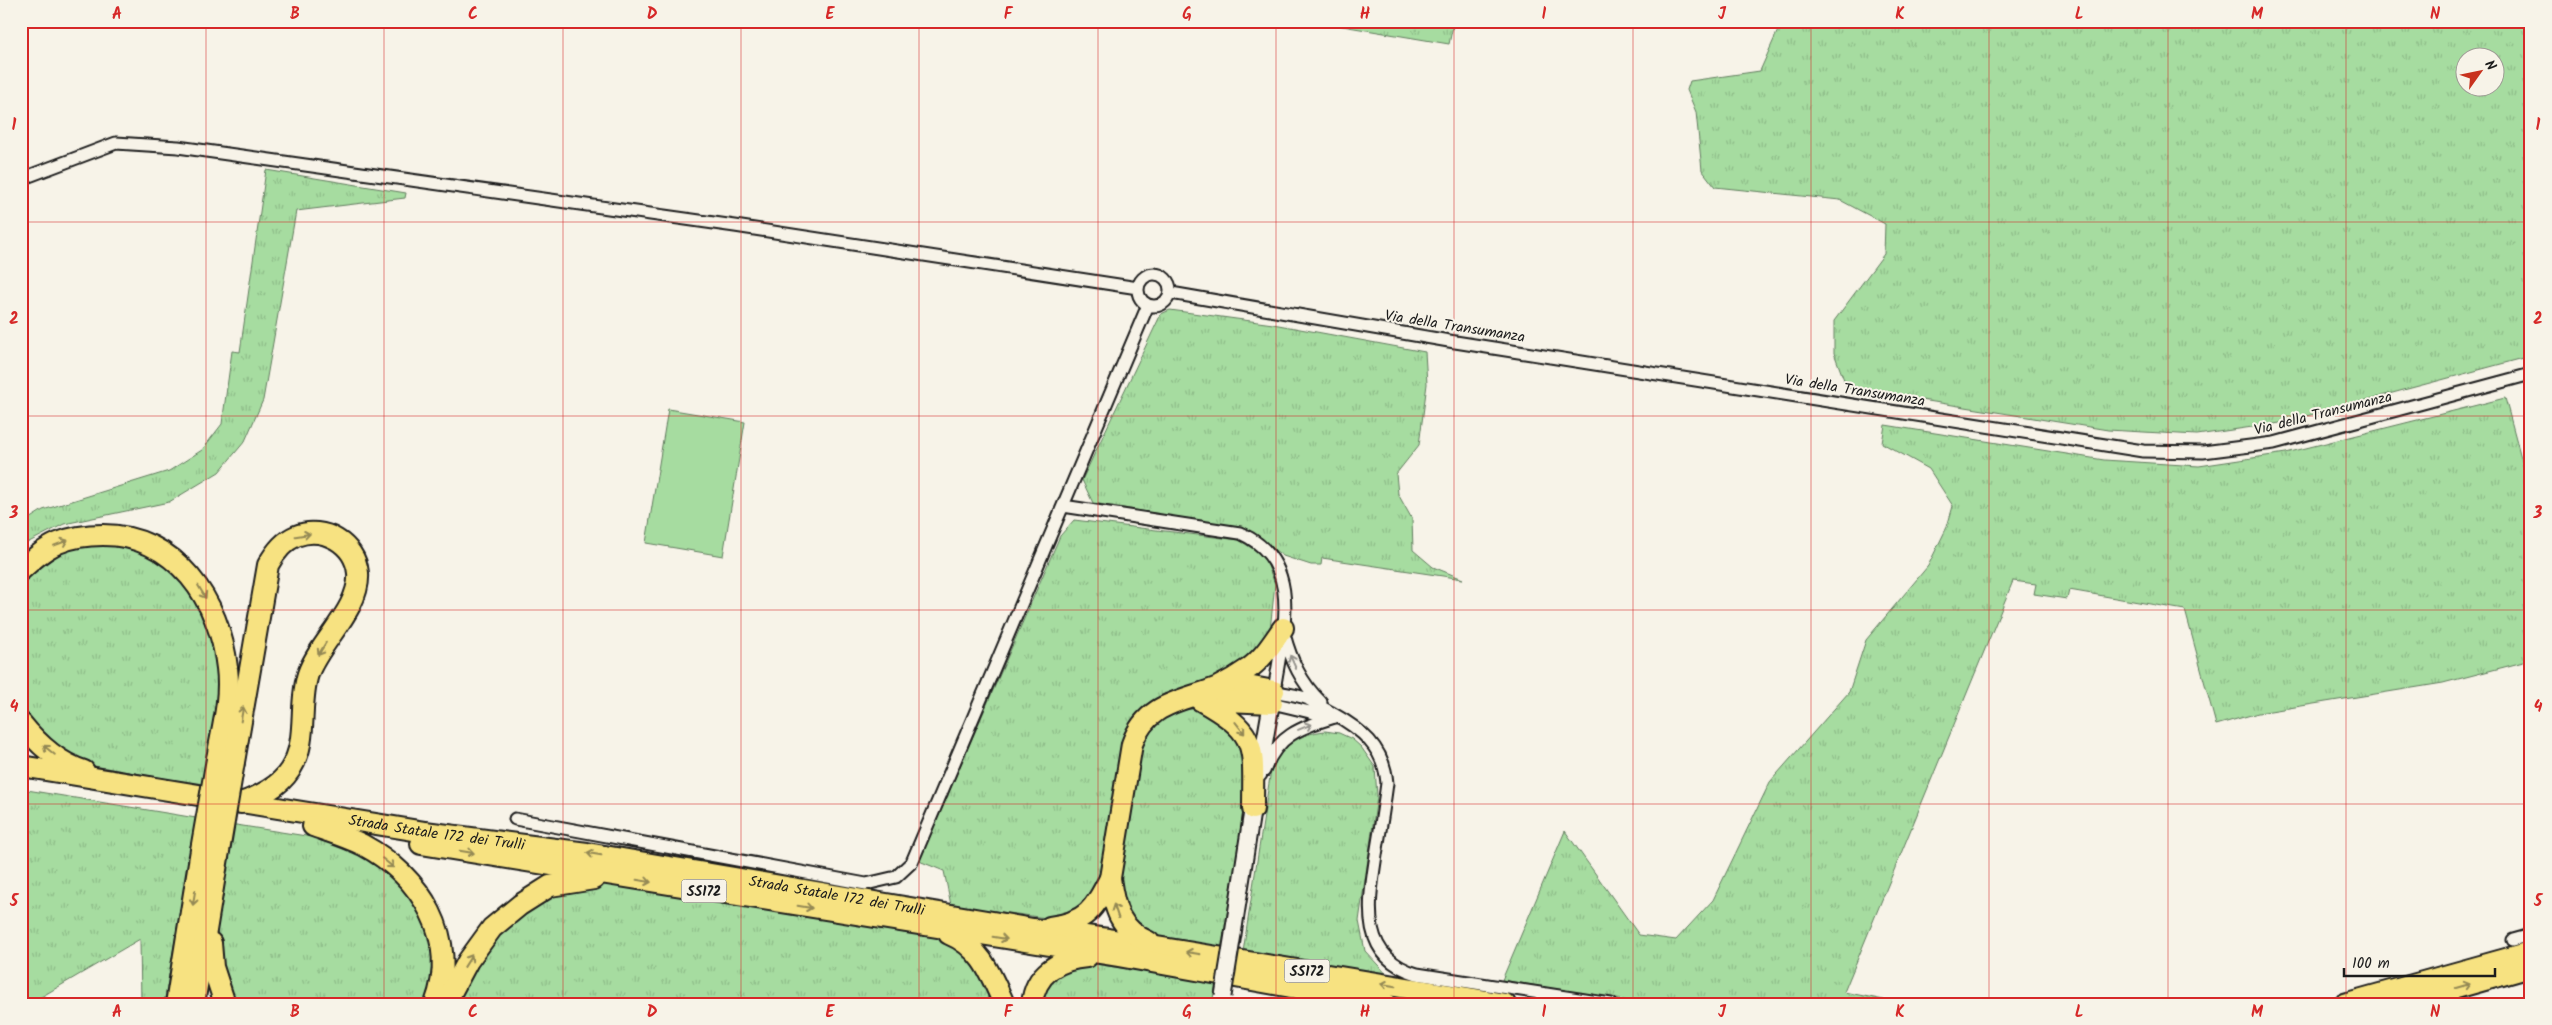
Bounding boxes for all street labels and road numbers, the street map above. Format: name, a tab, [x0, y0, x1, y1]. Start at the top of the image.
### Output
street label: Via della Transumanza	[1383, 304, 1527, 350]
street label: Via della Transumanza	[1783, 368, 1927, 414]
street label: Via della Transumanza	[2252, 385, 2395, 443]
street label: Strada Statale 172 dei Trulli	[347, 809, 528, 858]
street label: Strada Statale 172 dei Trulli	[747, 870, 928, 924]
road number: SS172	[682, 879, 726, 902]
road number: SS172	[1284, 959, 1330, 982]

